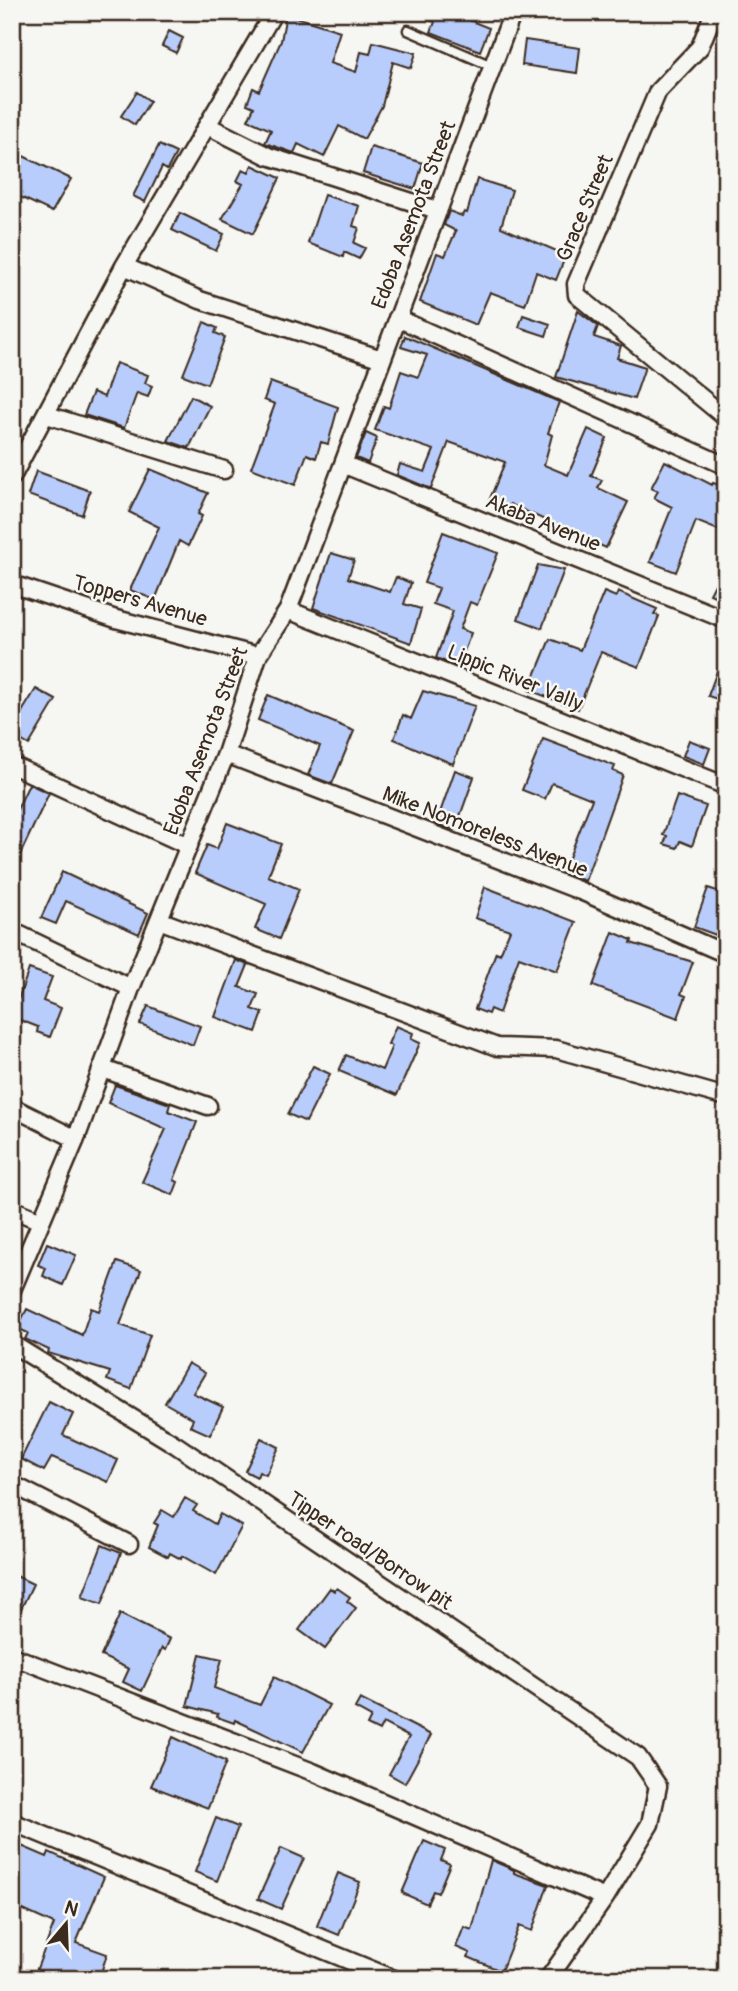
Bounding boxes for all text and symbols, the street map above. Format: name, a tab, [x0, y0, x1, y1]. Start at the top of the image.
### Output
street label: Edoba Asemota Street	[366, 117, 463, 313]
street label: Grace Street	[550, 150, 620, 266]
street label: Akaba Avenue	[482, 488, 605, 558]
street label: Toppers Avenue	[70, 569, 211, 633]
street label: Lippic River Vally	[443, 638, 587, 718]
street label: Edoba Asemota Street	[158, 643, 255, 839]
street label: Mike Nomoreless Avenue	[378, 780, 592, 884]
street label: Tipper road/Borrow pit	[282, 1486, 458, 1617]
north arrow	[32, 1890, 102, 1960]
text: N	[61, 1895, 81, 1922]

